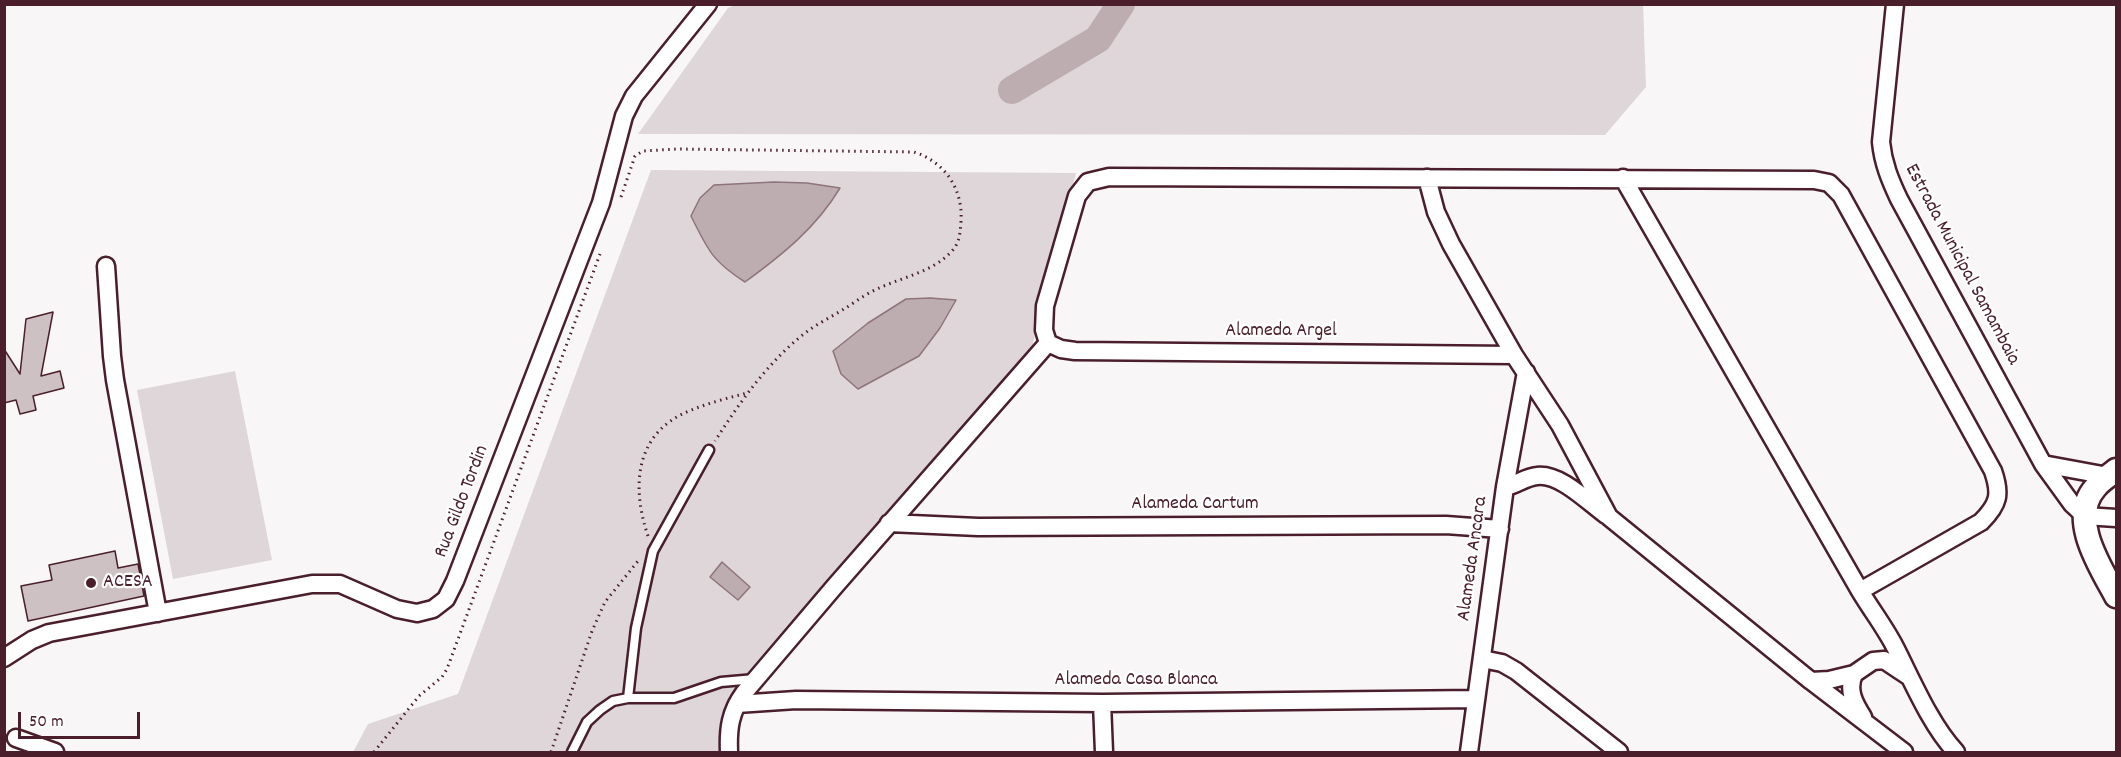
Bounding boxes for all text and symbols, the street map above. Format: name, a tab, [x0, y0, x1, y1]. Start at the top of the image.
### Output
street label: Estrada Municipal Samambaia	[1898, 160, 2024, 370]
street label: Alameda Argel	[1225, 320, 1337, 344]
street label: Rua Gildo Tordin	[431, 442, 495, 562]
street label: Alameda Cartum	[1131, 493, 1259, 517]
street label: Alameda Ancara	[1453, 495, 1495, 623]
place label: ACESA	[103, 571, 153, 595]
marker: ACESA	[84, 576, 98, 590]
street label: Alameda Casa Blanca	[1055, 669, 1217, 693]
scale bar	[21, 700, 142, 738]
text: 50 m	[29, 710, 64, 735]

